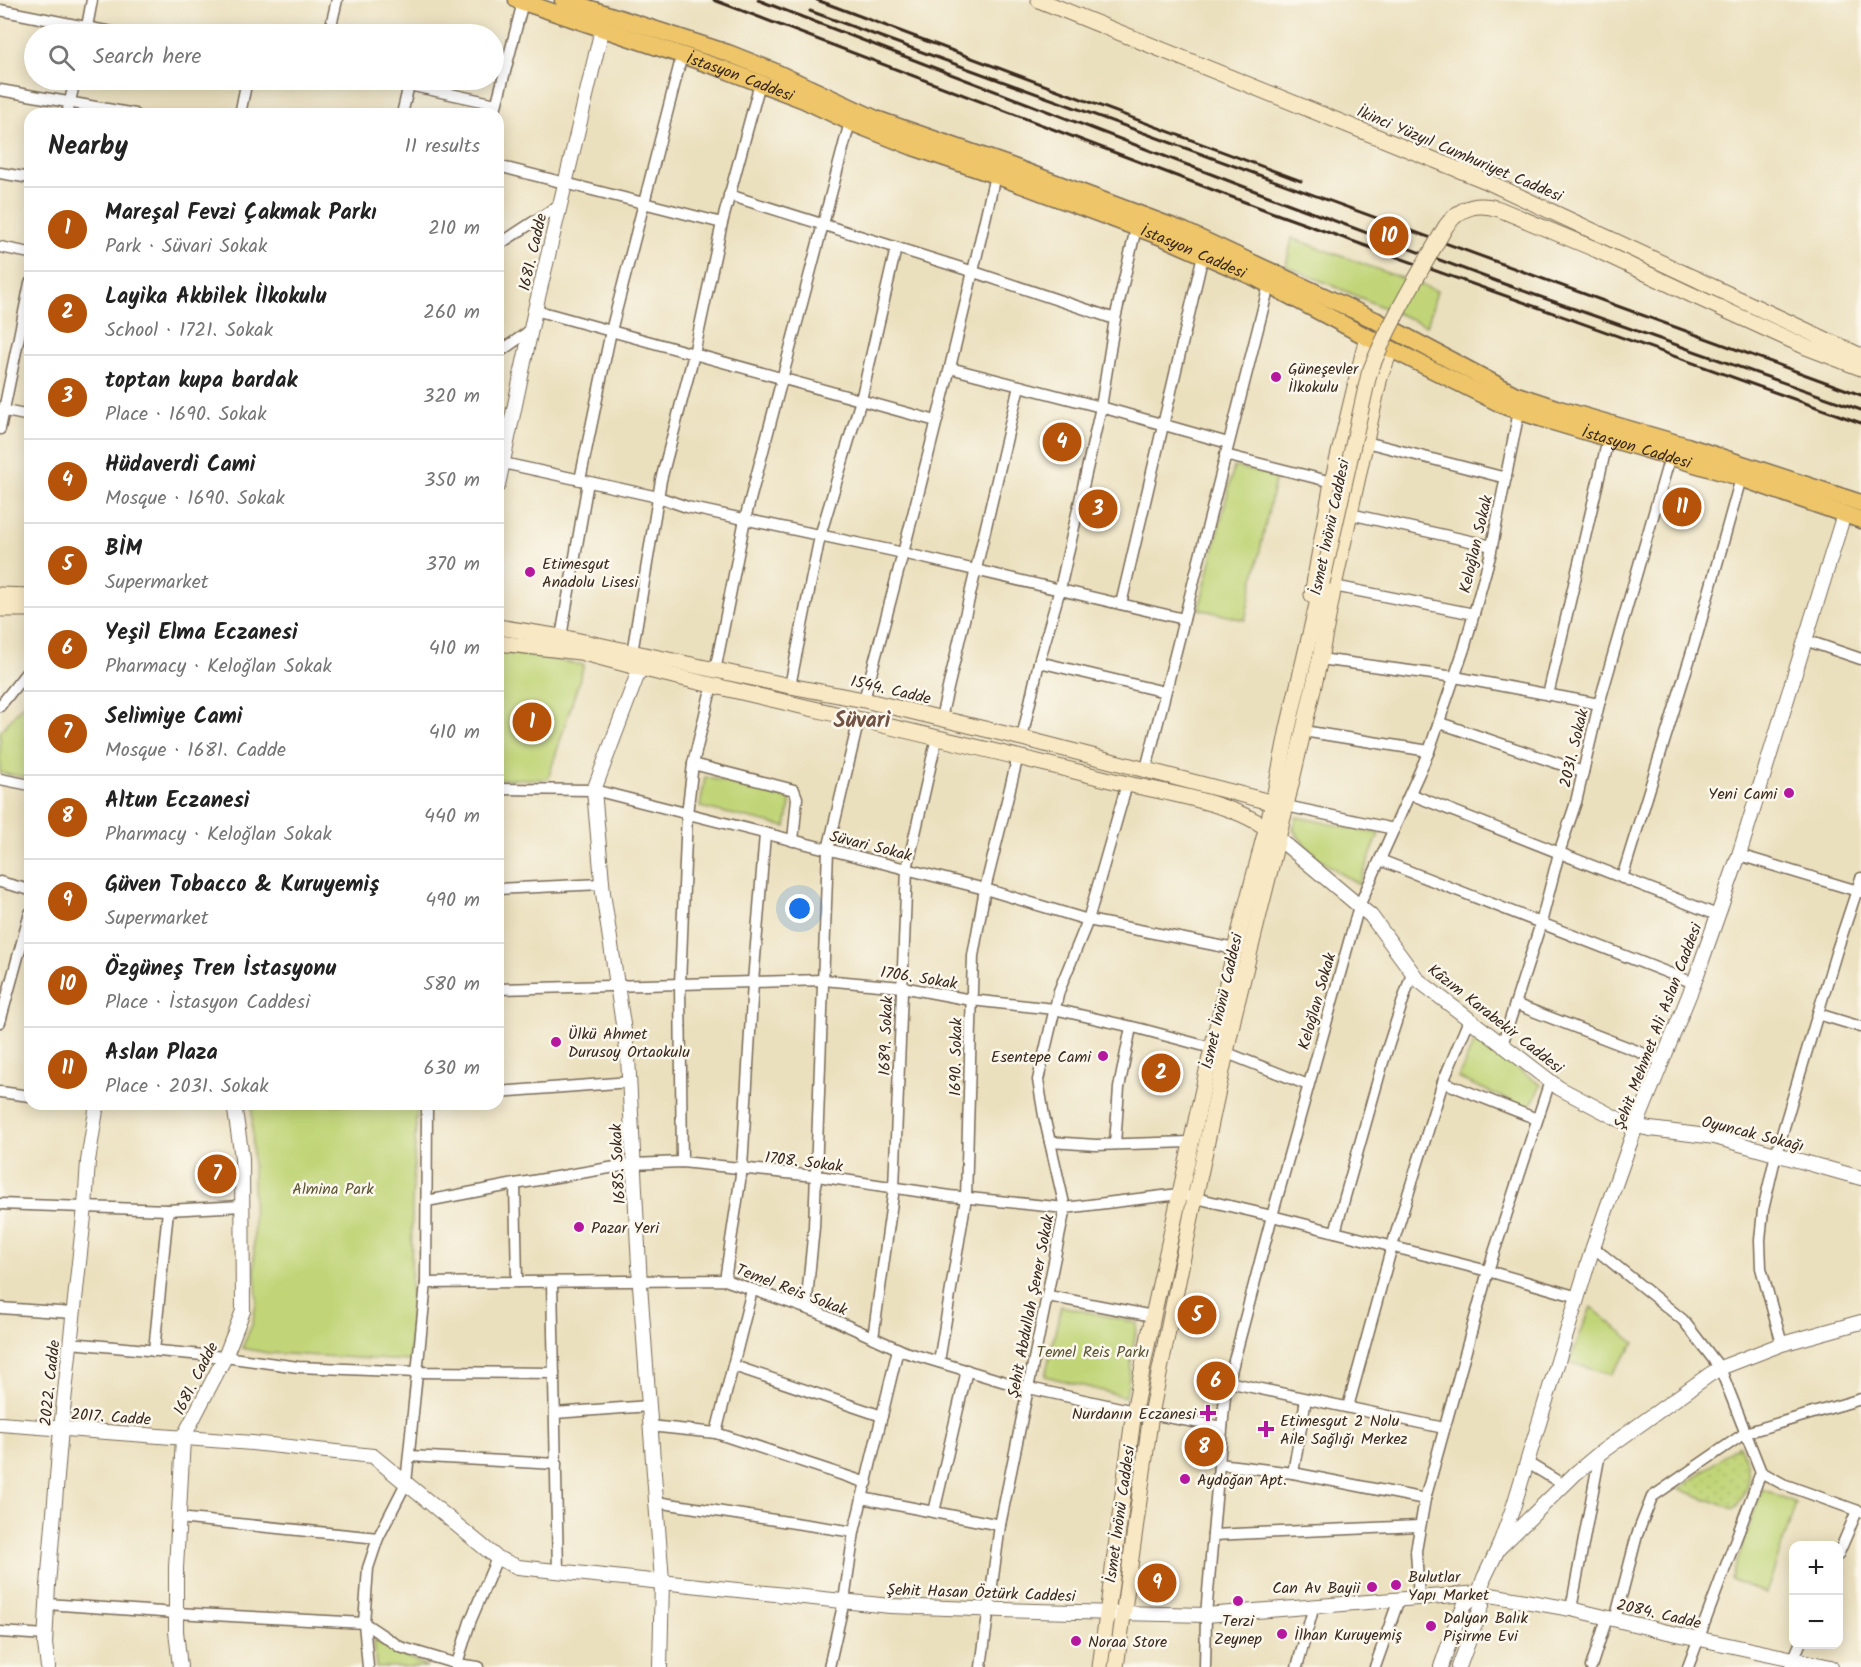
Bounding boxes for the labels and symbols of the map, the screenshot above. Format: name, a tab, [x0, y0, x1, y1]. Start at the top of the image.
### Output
street label: İstasyon Caddesi	[683, 47, 798, 109]
street label: İkinci Yüzyıl Cumhuriyet Caddesi	[1353, 100, 1567, 210]
street label: 1681. Cadde	[512, 211, 555, 294]
pin: 10	[1370, 214, 1408, 258]
street label: İstasyon Caddesi	[1136, 219, 1251, 287]
place label: Güneşevler İlkokulu	[1288, 357, 1360, 400]
marker: Güneşevler İlkokulu	[1269, 370, 1283, 384]
pin: 4	[1042, 420, 1082, 464]
street label: İstasyon Caddesi	[1579, 420, 1695, 477]
street label: İsmet İnönü Caddesi	[1304, 456, 1357, 598]
pin: 11	[1662, 484, 1702, 530]
pin: 3	[1078, 486, 1118, 532]
street label: Keloğlan Sokak	[1453, 492, 1500, 596]
place label: Etimesgut Anadolu Lisesi	[542, 552, 639, 595]
marker: Etimesgut Anadolu Lisesi	[523, 565, 537, 579]
street label: 1544. Cadde	[848, 669, 933, 712]
pin: 1	[512, 700, 552, 744]
district label: Süvari	[834, 704, 892, 739]
street label: 2031. Sokak	[1553, 706, 1596, 790]
place label: Yeni Cami	[1708, 782, 1778, 807]
marker: Yeni Cami	[1782, 786, 1796, 800]
street label: Süvari Sokak	[827, 824, 915, 869]
your location	[785, 894, 814, 923]
street label: Şehit Mehmet Ali Aslan Caddesi	[1607, 919, 1710, 1133]
street label: İsmet İnönü Caddesi	[1195, 930, 1250, 1072]
street label: Keloğlan Sokak	[1292, 949, 1343, 1053]
street label: Kâzım Karabekir Caddesi	[1422, 958, 1569, 1081]
street label: 1706. Sokak	[878, 960, 960, 997]
street label: 1689. Sokak	[873, 995, 900, 1076]
street label: 1690. Sokak	[943, 1017, 970, 1096]
place label: Ülkü Ahmet Durusoy Ortaokulu	[568, 1022, 690, 1065]
marker: Ülkü Ahmet Durusoy Ortaokulu	[549, 1035, 563, 1049]
place label: Esentepe Cami	[991, 1045, 1092, 1070]
marker: Esentepe Cami	[1096, 1049, 1110, 1063]
pin: 2	[1142, 1050, 1180, 1096]
street label: Oyuncak Sokağı	[1699, 1110, 1806, 1159]
street label: 1685. Sokak	[604, 1123, 633, 1205]
street label: 1708. Sokak	[763, 1145, 845, 1180]
pin: 7	[198, 1152, 236, 1196]
park label: Almina Park	[292, 1177, 374, 1202]
street label: Şehit Abdullah Şener Sokak	[1001, 1212, 1062, 1400]
place label: Pazar Yeri	[591, 1216, 660, 1241]
marker: Pazar Yeri	[572, 1220, 586, 1234]
street label: Temel Reis Sokak	[732, 1258, 851, 1323]
pin: 5	[1178, 1292, 1216, 1338]
street label: 1681. Cadde	[167, 1338, 225, 1420]
street label: 2022. Cadde	[34, 1339, 67, 1427]
park label: Temel Reis Parkı	[1037, 1340, 1149, 1365]
pin: 6	[1196, 1358, 1236, 1404]
street label: 2017. Cadde	[70, 1402, 152, 1433]
place label: Nurdanın Eczanesi	[1072, 1402, 1197, 1427]
marker: Nurdanın Eczanesi	[1201, 1406, 1215, 1420]
place label: Etimesgut 2 Nolu Aile Sağlığı Merkez	[1280, 1409, 1408, 1452]
marker: Etimesgut 2 Nolu Aile Sağlığı Merkez	[1257, 1420, 1275, 1438]
pin: 8	[1184, 1424, 1224, 1470]
street label: İsmet İnönü Caddesi	[1098, 1443, 1143, 1585]
place label: Aydoğan Apt.	[1197, 1468, 1287, 1493]
marker: Aydoğan Apt.	[1178, 1472, 1192, 1486]
pin: 9	[1138, 1560, 1176, 1606]
place label: Bulutlar Yapı Market	[1408, 1565, 1490, 1608]
place label: Can Av Bayii	[1272, 1576, 1361, 1601]
street label: Şehit Hasan Öztürk Caddesi	[886, 1578, 1077, 1609]
marker: Bulutlar Yapı Market	[1389, 1578, 1403, 1592]
marker: Can Av Bayii	[1365, 1580, 1379, 1594]
street label: 2084. Cadde	[1614, 1593, 1703, 1636]
marker: Terzi Zeynep	[1231, 1594, 1245, 1608]
place label: Dalyan Balık Pişirme Evi	[1443, 1606, 1528, 1649]
place label: Terzi Zeynep	[1214, 1609, 1262, 1652]
marker: Dalyan Balık Pişirme Evi	[1424, 1619, 1438, 1633]
place label: İlhan Kuruyemiş	[1294, 1623, 1402, 1648]
marker: İlhan Kuruyemiş	[1275, 1627, 1289, 1641]
place label: Noraa Store	[1088, 1630, 1167, 1655]
marker: Noraa Store	[1069, 1634, 1083, 1648]

